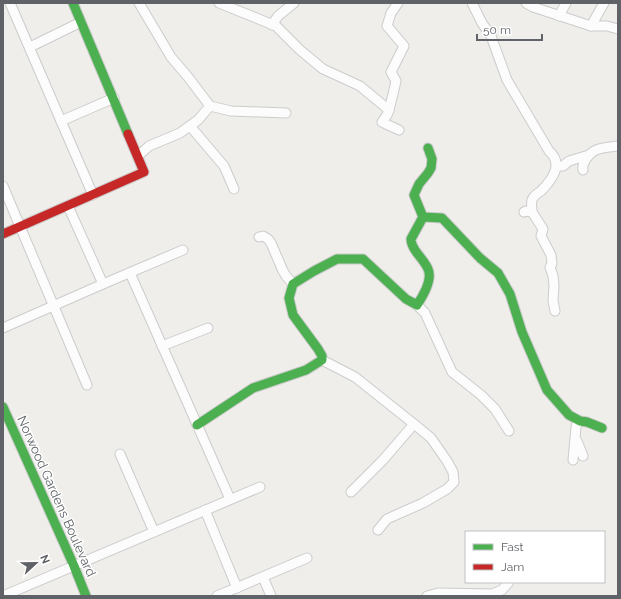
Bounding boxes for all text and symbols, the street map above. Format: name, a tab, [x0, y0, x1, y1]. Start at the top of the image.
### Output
scale bar	[477, 16, 542, 42]
text: 50 m	[483, 23, 511, 37]
street label: Norwood Gardens Boulevard	[14, 413, 100, 579]
legend	[465, 531, 605, 583]
text: Fast	[501, 540, 524, 554]
north arrow	[16, 543, 56, 583]
text: Jam	[501, 560, 524, 574]

